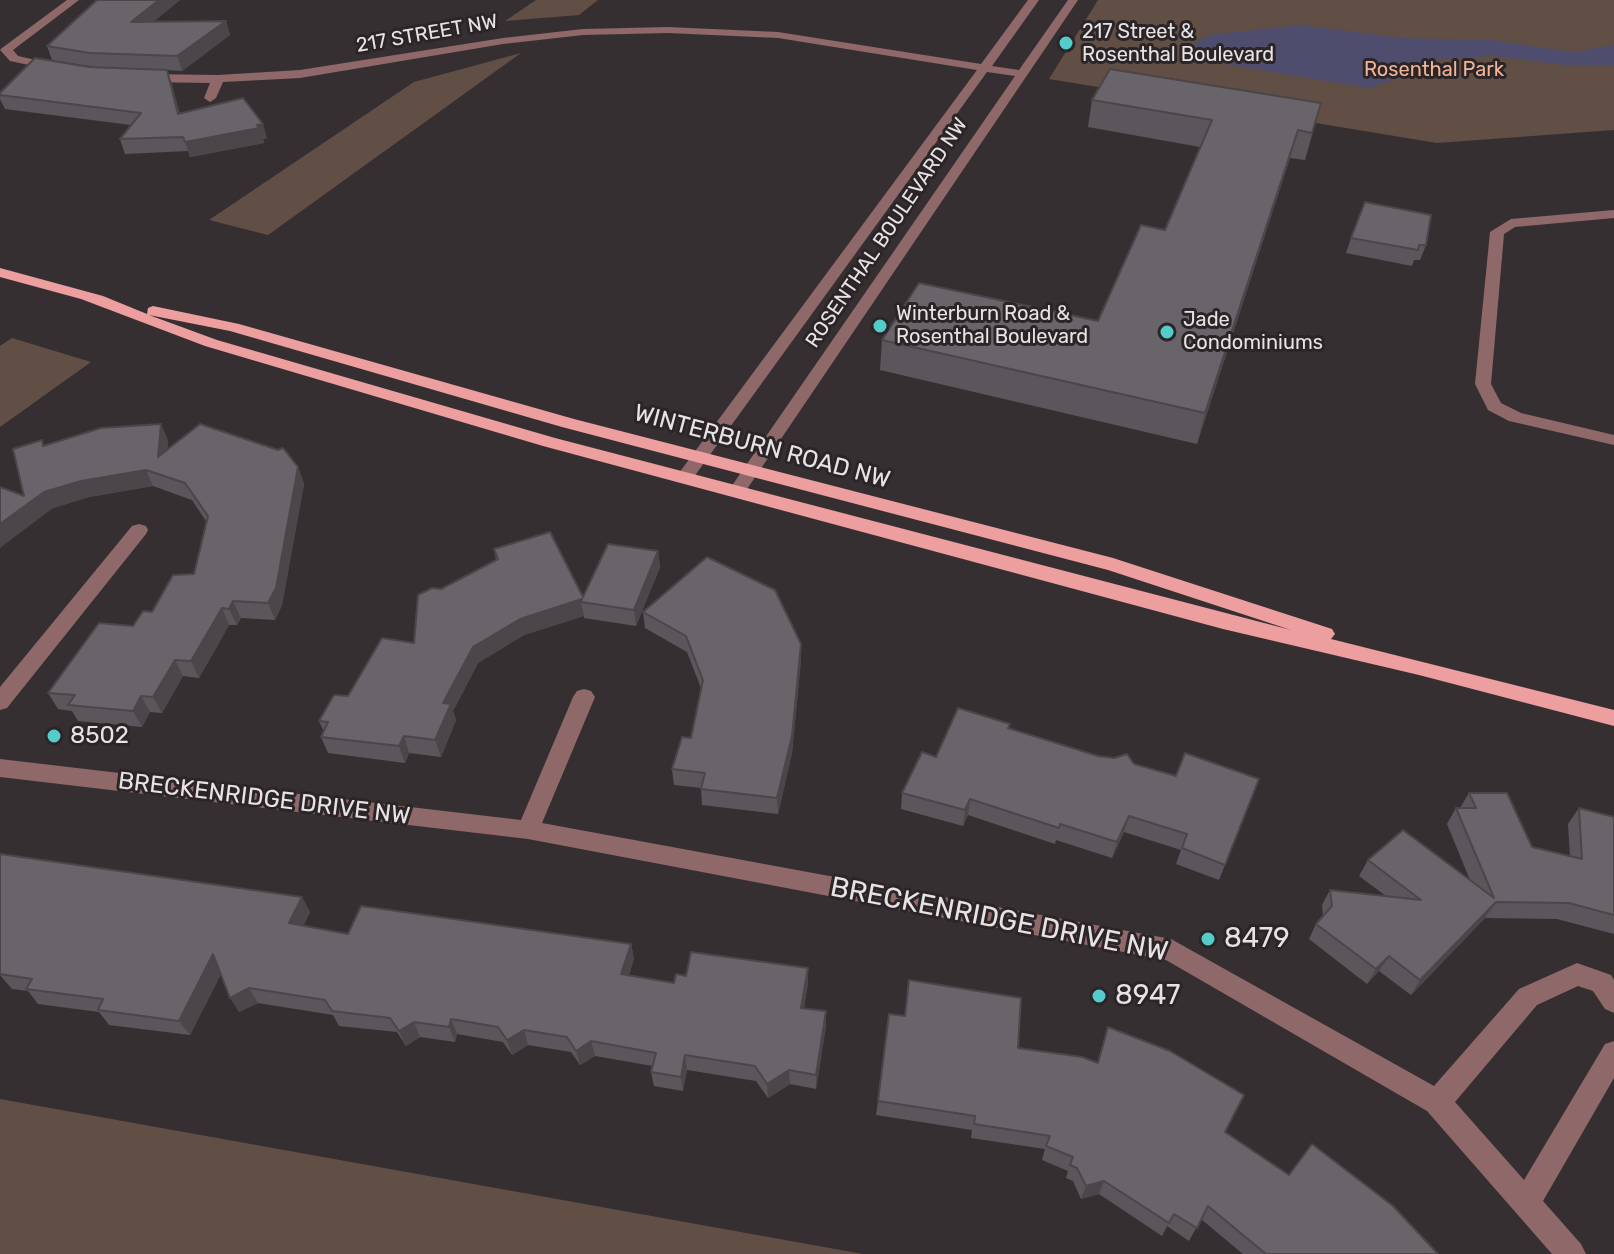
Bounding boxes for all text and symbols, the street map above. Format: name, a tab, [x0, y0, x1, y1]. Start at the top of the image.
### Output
street label: 217 STREET NW	[354, 10, 500, 58]
place label: 217 Street & Rosenthal Boulevard	[1082, 20, 1274, 67]
marker: 217 Street & Rosenthal Boulevard	[1057, 34, 1075, 52]
park label: Rosenthal Park	[1364, 58, 1504, 82]
street label: ROSENTHAL BOULEVARD NW	[801, 114, 973, 352]
place label: Winterburn Road & Rosenthal Boulevard	[896, 302, 1088, 349]
place label: Jade Condominiums	[1183, 308, 1323, 355]
marker: Winterburn Road & Rosenthal Boulevard	[871, 317, 889, 335]
marker: Jade Condominiums	[1158, 323, 1176, 341]
street label: WINTERBURN ROAD NW	[631, 399, 893, 495]
place label: 8502	[70, 722, 129, 750]
marker: 8502	[45, 727, 63, 745]
street label: BRECKENRIDGE DRIVE NW	[116, 767, 412, 831]
street label: BRECKENRIDGE DRIVE NW	[827, 871, 1171, 969]
place label: 8479	[1224, 922, 1290, 956]
marker: 8479	[1199, 930, 1217, 948]
place label: 8947	[1115, 979, 1180, 1013]
marker: 8947	[1090, 987, 1108, 1005]

